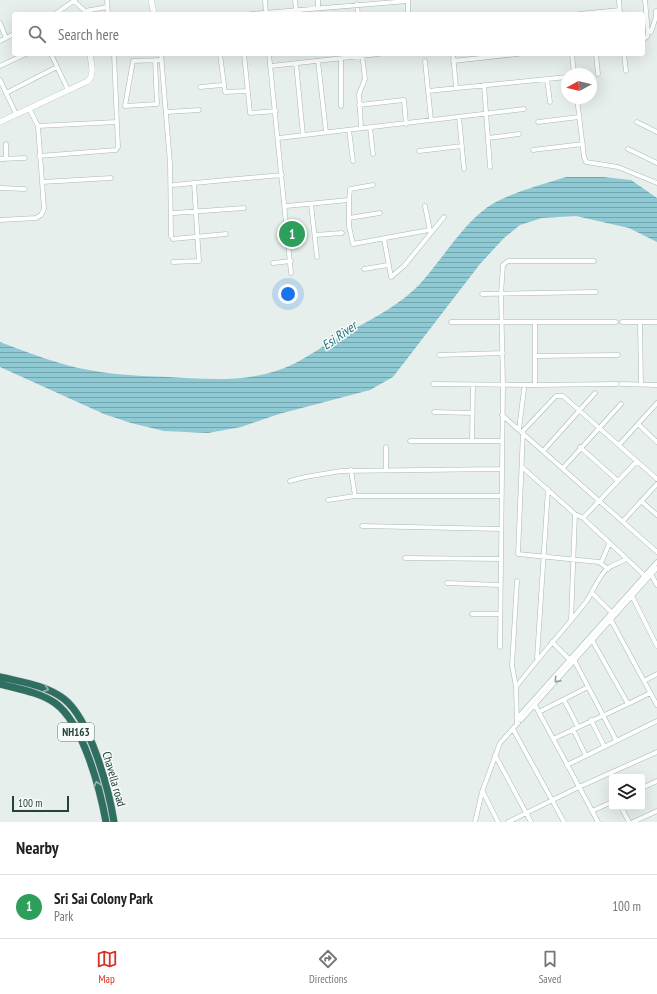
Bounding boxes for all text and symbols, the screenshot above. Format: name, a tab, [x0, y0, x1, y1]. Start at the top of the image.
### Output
search box	[12, 12, 645, 56]
icon: search	[26, 23, 48, 45]
text: Search here	[58, 25, 119, 44]
north arrow	[561, 68, 597, 104]
pin: 1	[279, 219, 305, 249]
your location	[278, 284, 298, 304]
water label: Esi River	[319, 316, 362, 353]
one-way arrow	[554, 676, 561, 683]
one-way arrow	[42, 685, 49, 693]
road number: NH163	[58, 723, 94, 741]
street label: Chavella road	[99, 750, 129, 808]
map controls	[609, 774, 645, 810]
button: layers	[609, 774, 645, 810]
one-way arrow	[93, 781, 102, 788]
scale bar	[12, 794, 69, 813]
text: 100 m	[18, 796, 42, 810]
text: Nearby	[16, 837, 59, 859]
text: Sri Sai Colony Park	[54, 889, 153, 908]
text: 1	[26, 898, 32, 915]
text: 100 m	[612, 898, 641, 915]
text: Park	[54, 908, 73, 925]
tab: Map	[96, 948, 118, 986]
tab: Directions	[309, 948, 347, 986]
tab: Saved	[539, 948, 561, 986]

